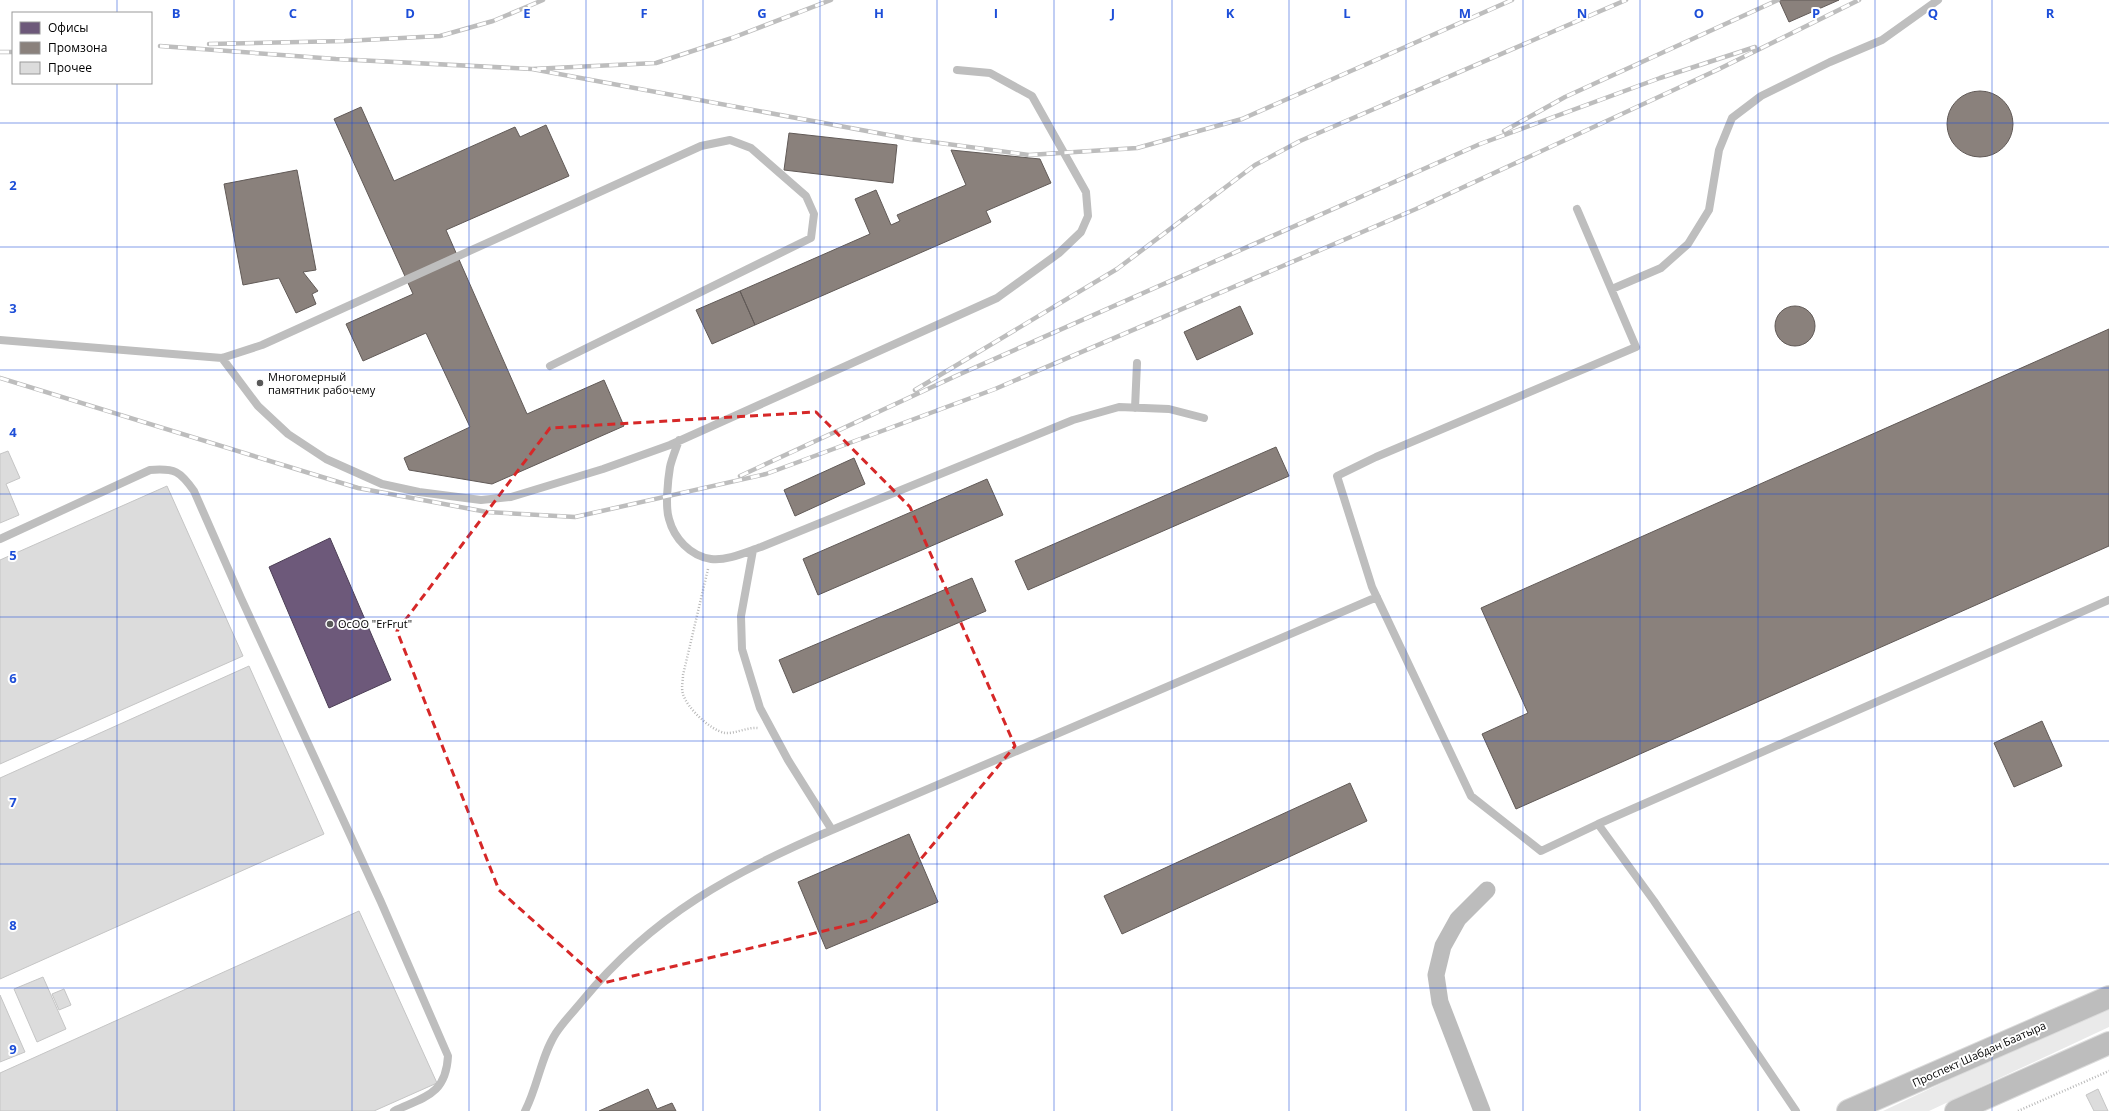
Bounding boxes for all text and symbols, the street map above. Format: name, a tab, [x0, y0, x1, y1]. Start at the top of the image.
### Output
text: B	[172, 4, 181, 22]
text: C	[289, 4, 297, 22]
text: D	[405, 4, 415, 22]
text: E	[523, 4, 531, 22]
text: F	[640, 4, 648, 22]
text: G	[757, 4, 767, 22]
text: H	[874, 4, 884, 22]
text: I	[994, 4, 998, 22]
text: J	[1110, 4, 1115, 22]
text: K	[1226, 4, 1235, 22]
text: L	[1343, 4, 1351, 22]
text: M	[1459, 4, 1471, 22]
text: N	[1577, 4, 1587, 22]
text: O	[1694, 4, 1704, 22]
text: P	[1812, 4, 1820, 22]
text: Q	[1928, 4, 1938, 22]
text: R	[2046, 4, 2055, 22]
legend	[12, 12, 152, 84]
text: Офисы	[48, 19, 89, 36]
text: Промзона	[48, 39, 107, 56]
text: Прочее	[48, 59, 92, 76]
text: 2	[9, 176, 17, 194]
text: 3	[9, 299, 17, 317]
place label: Многомерный памятник рабочему	[268, 369, 376, 397]
marker: Многомерный памятник рабочему	[255, 378, 265, 388]
text: 4	[9, 423, 17, 441]
text: 5	[9, 546, 17, 564]
place label: ОсОО "ErFrut"	[338, 616, 412, 631]
marker: ОсОО "ErFrut"	[325, 619, 335, 629]
text: 6	[9, 669, 17, 687]
text: 7	[9, 793, 17, 811]
text: 8	[9, 916, 17, 934]
street label: Проспект Шабдан Баатыра	[1909, 1017, 2048, 1090]
text: 9	[9, 1040, 17, 1058]

